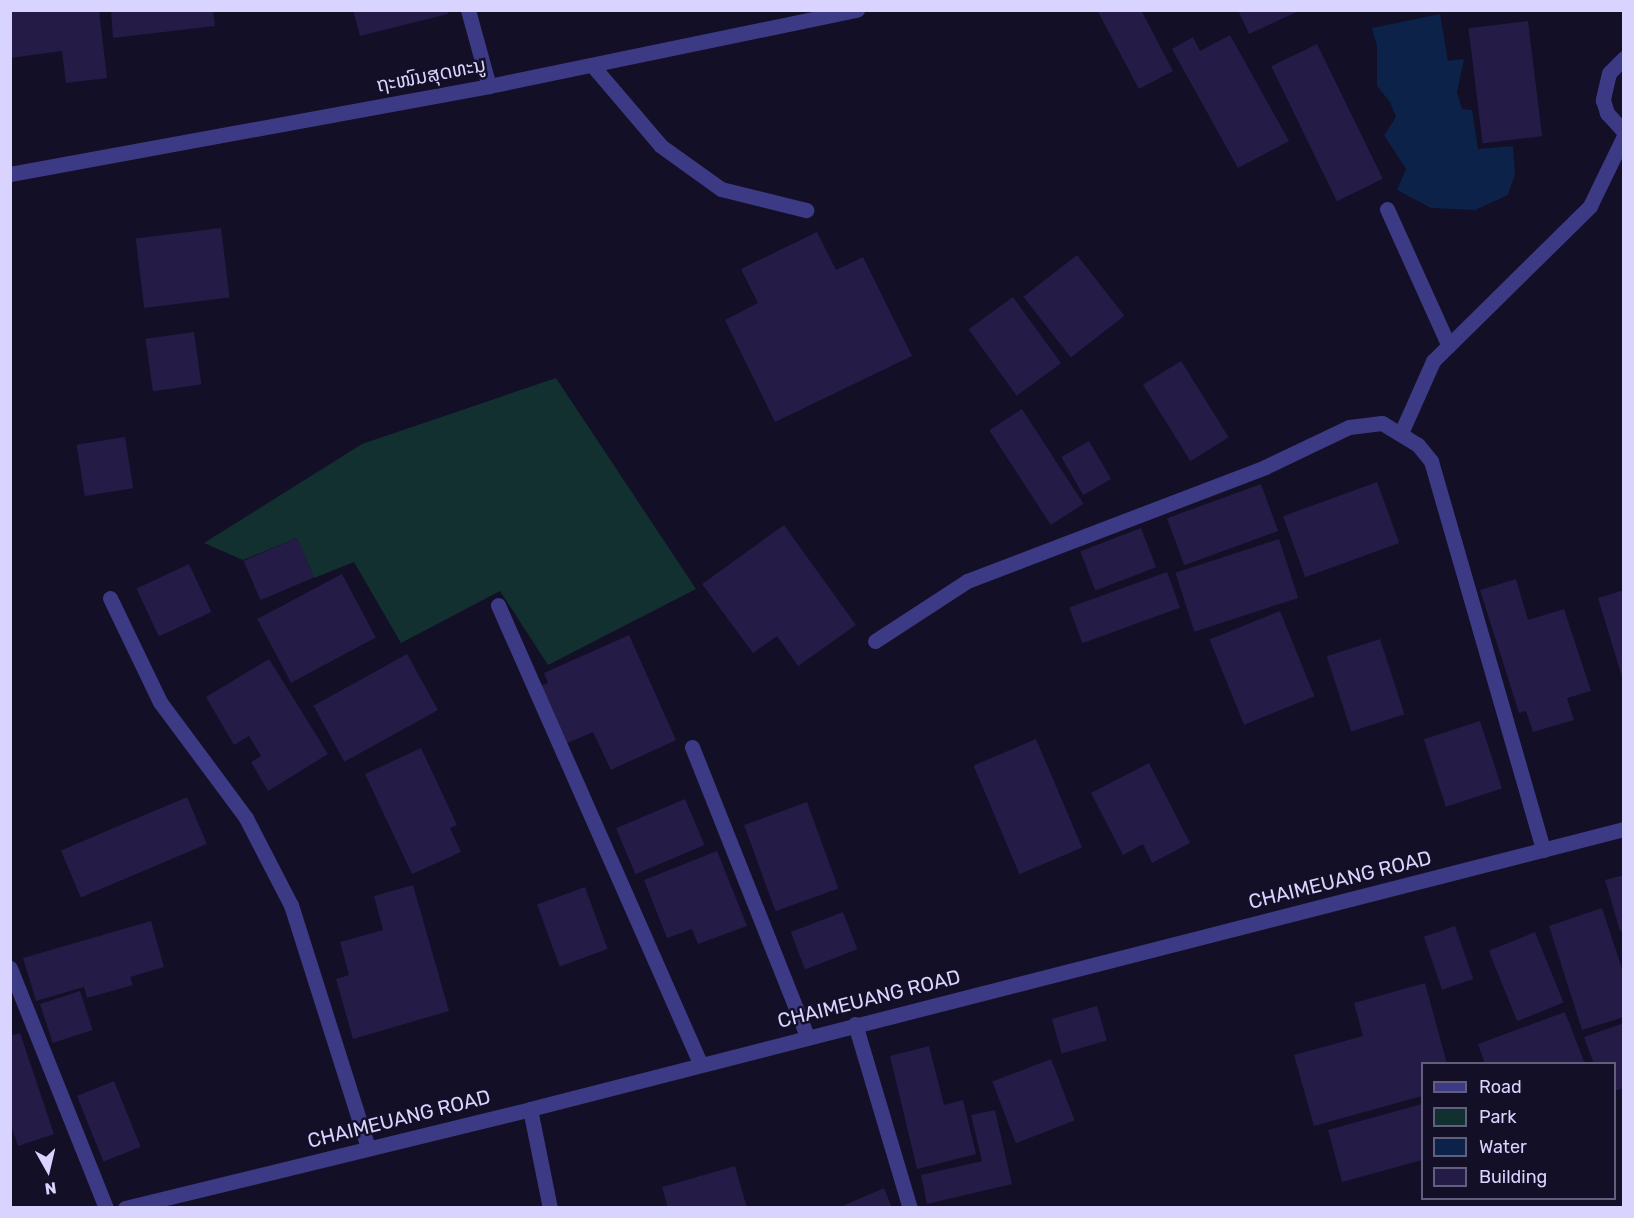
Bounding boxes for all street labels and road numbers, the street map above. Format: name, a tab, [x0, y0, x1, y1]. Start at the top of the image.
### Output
street label: ຖະໜົນສຸດທະນູ	[374, 53, 488, 97]
street label: CHAIMEUANG ROAD	[1246, 846, 1434, 914]
street label: CHAIMEUANG ROAD	[775, 965, 963, 1033]
street label: CHAIMEUANG ROAD	[305, 1085, 493, 1153]

